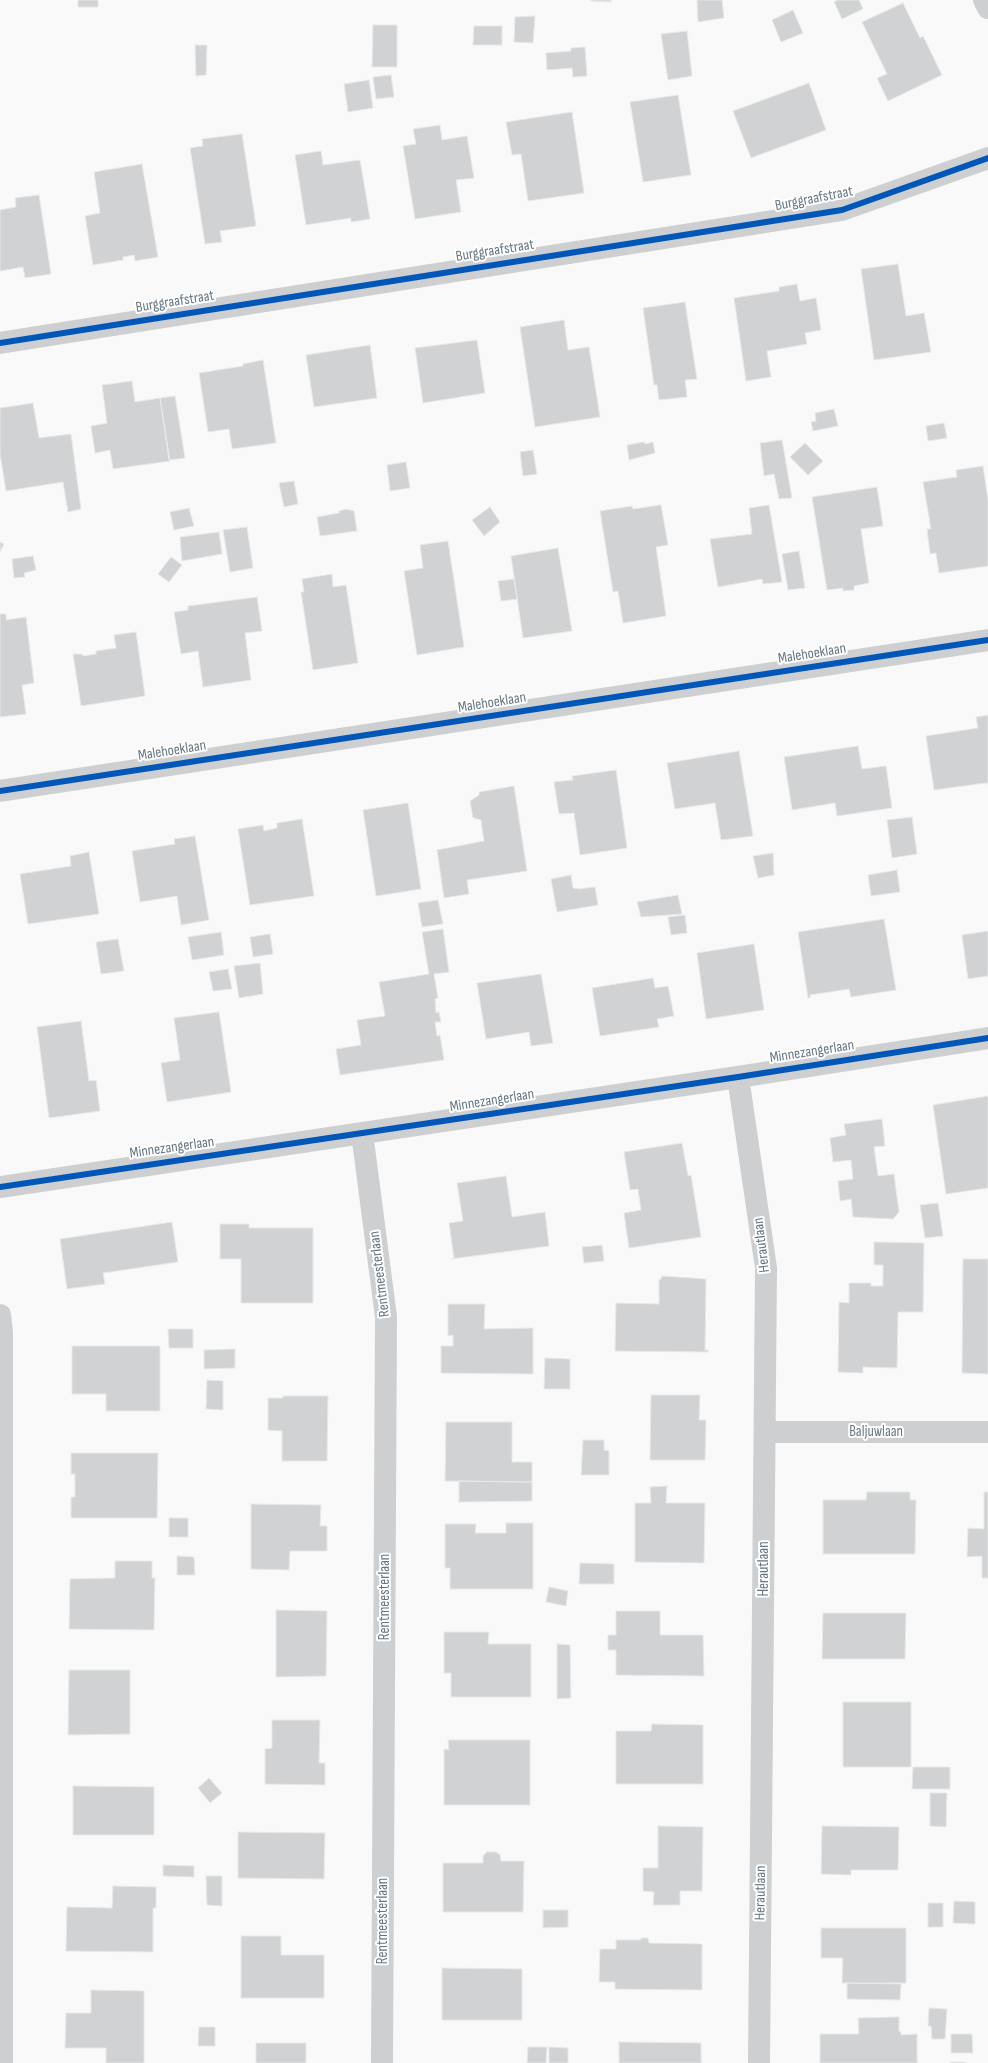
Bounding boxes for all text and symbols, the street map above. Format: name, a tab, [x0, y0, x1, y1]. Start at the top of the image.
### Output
street label: Burggraafstraat	[774, 183, 854, 215]
street label: Burggraafstraat	[455, 236, 535, 266]
street label: Burggraafstraat	[135, 287, 215, 317]
street label: Malehoeklaan	[777, 640, 847, 668]
street label: Malehoeklaan	[457, 689, 527, 717]
street label: Malehoeklaan	[137, 737, 207, 765]
street label: Minnezangerlaan	[769, 1036, 855, 1068]
street label: Minnezangerlaan	[449, 1085, 535, 1117]
street label: Minnezangerlaan	[129, 1133, 215, 1163]
street label: Herautlaan	[750, 1217, 774, 1273]
street label: Rentmeesterlaan	[366, 1230, 394, 1318]
street label: Baljuwlaan	[849, 1423, 903, 1441]
street label: Herautlaan	[755, 1541, 773, 1597]
street label: Rentmeesterlaan	[376, 1554, 394, 1640]
street label: Herautlaan	[752, 1865, 770, 1921]
street label: Rentmeesterlaan	[374, 1878, 392, 1964]

